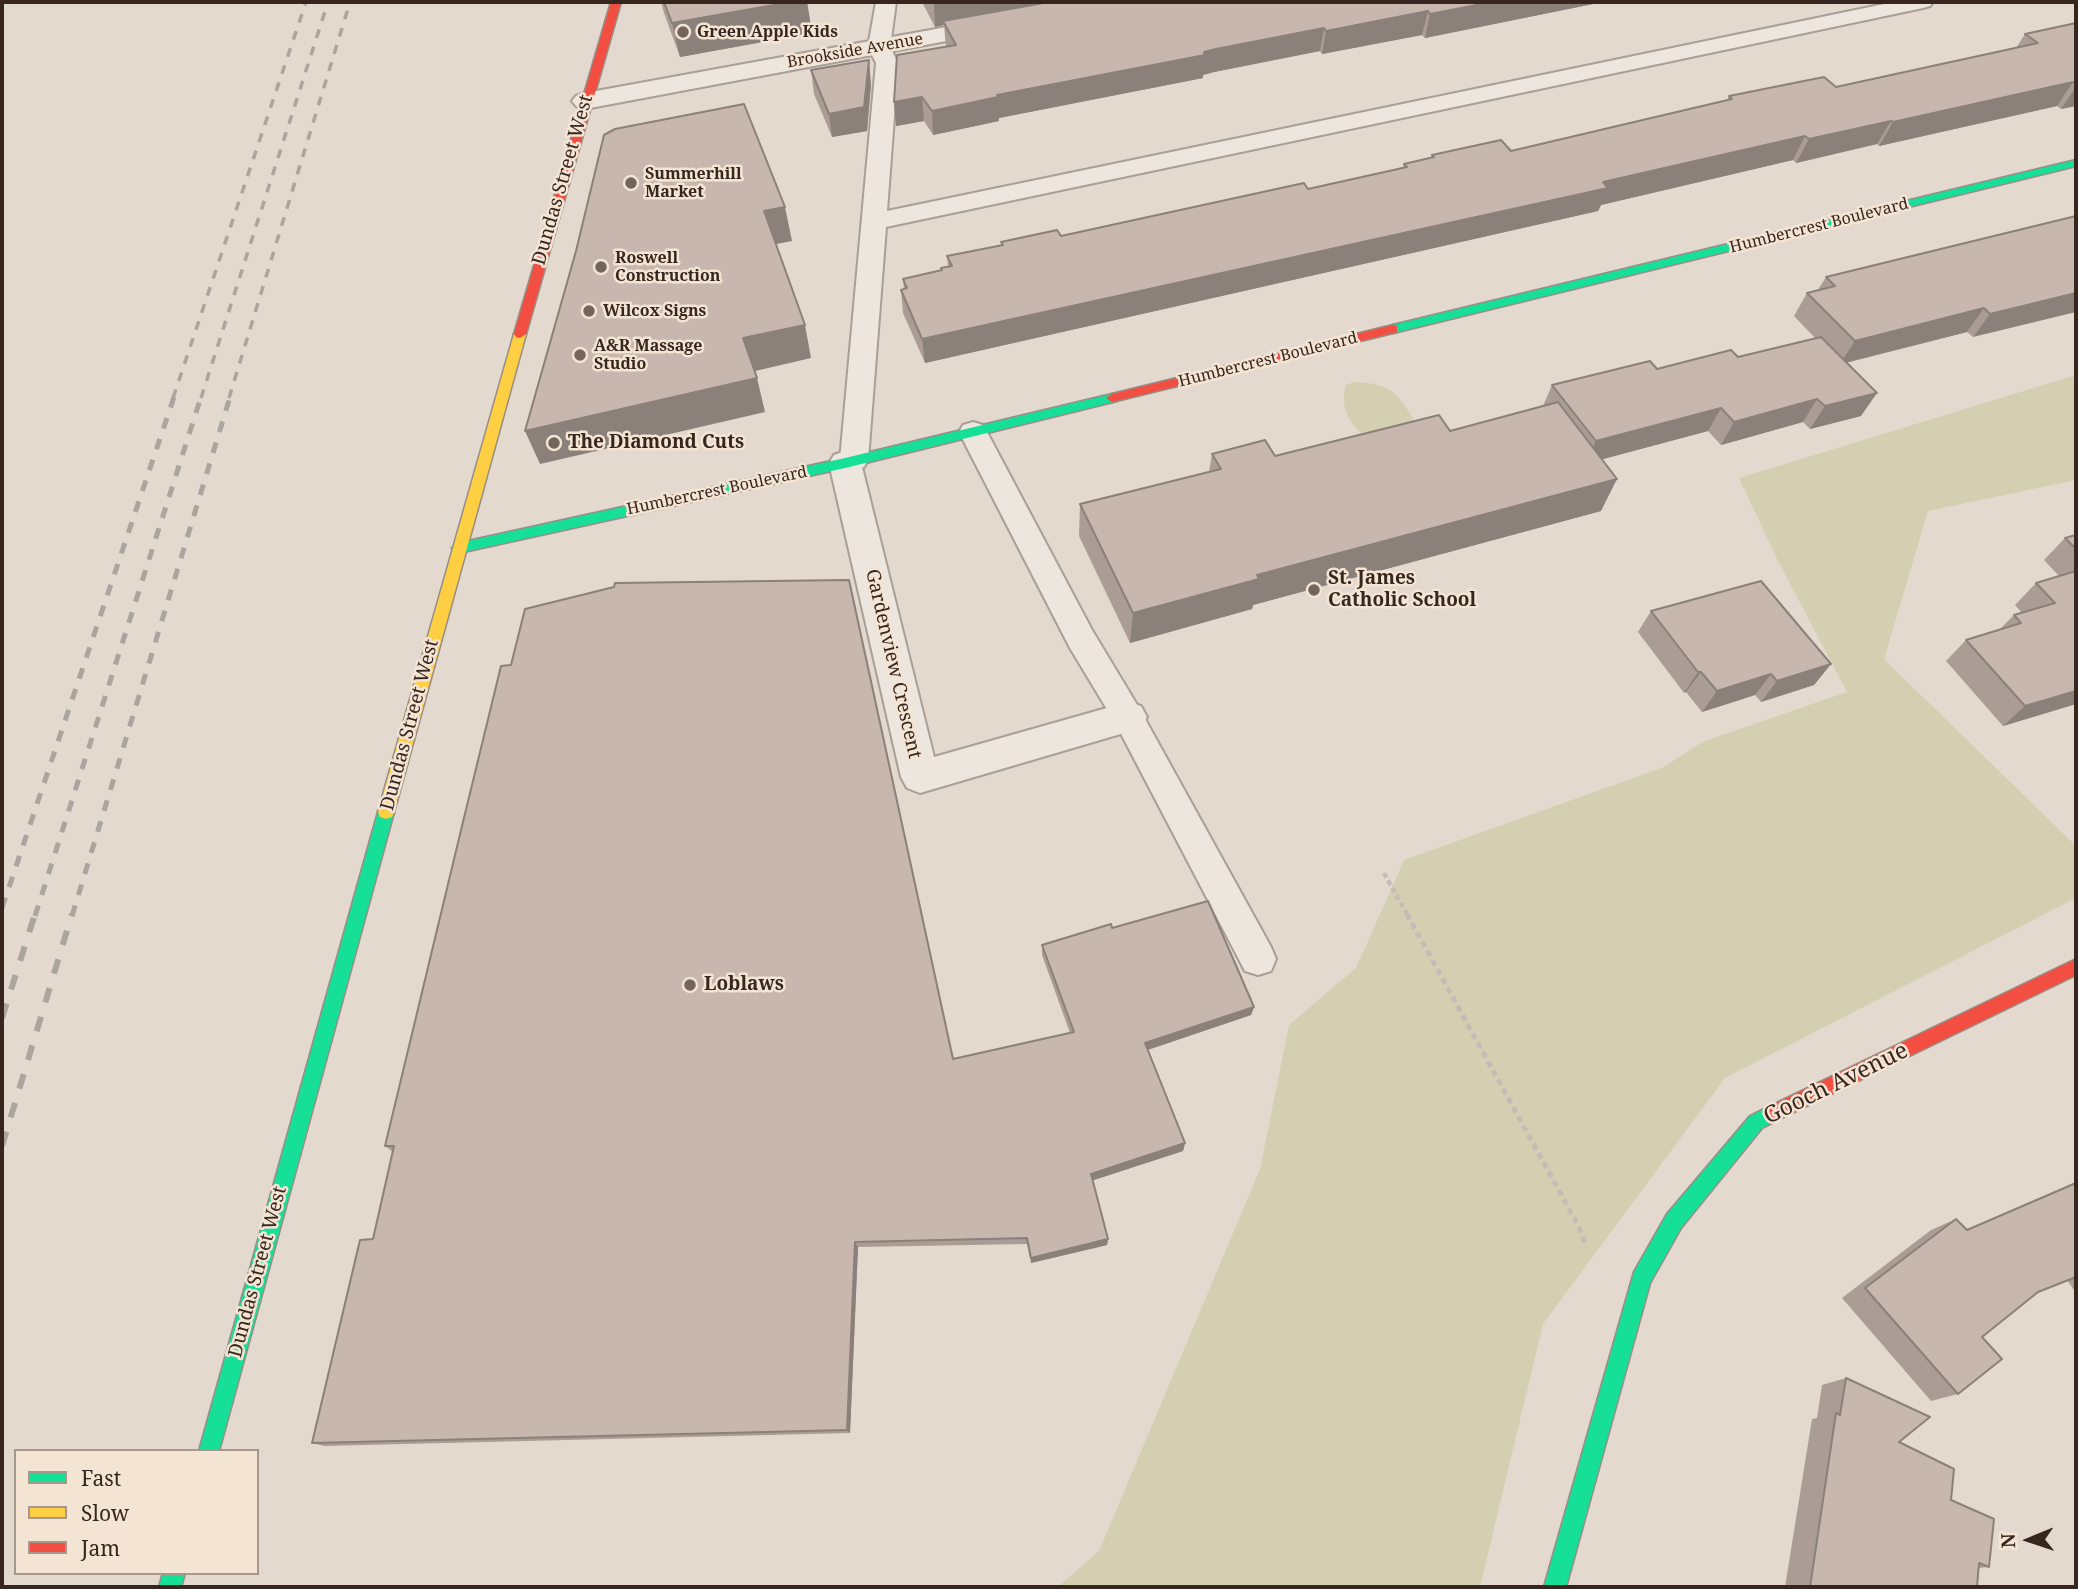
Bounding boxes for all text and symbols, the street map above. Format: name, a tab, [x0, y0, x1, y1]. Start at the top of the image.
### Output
place label: Green Apple Kids	[697, 22, 838, 42]
marker: Green Apple Kids	[675, 24, 691, 40]
street label: Brookside Avenue	[785, 30, 925, 72]
street label: Dundas Street West	[528, 92, 598, 268]
place label: Summerhill Market	[645, 164, 742, 202]
marker: Summerhill Market	[623, 175, 639, 191]
street label: Humbercrest Boulevard	[1727, 194, 1911, 258]
place label: Roswell Construction	[615, 248, 720, 286]
marker: Roswell Construction	[593, 259, 609, 275]
place label: Wilcox Signs	[603, 301, 706, 321]
marker: Wilcox Signs	[581, 303, 597, 319]
street label: Humbercrest Boulevard	[1176, 328, 1360, 392]
place label: A&R Massage Studio	[594, 336, 702, 374]
marker: A&R Massage Studio	[572, 347, 588, 363]
place label: The Diamond Cuts	[568, 432, 744, 454]
marker: The Diamond Cuts	[546, 435, 562, 451]
street label: Humbercrest Boulevard	[625, 462, 809, 520]
street label: Gardenview Crescent	[860, 567, 926, 761]
place label: St. James Catholic School	[1328, 568, 1476, 612]
marker: St. James Catholic School	[1306, 582, 1322, 598]
street label: Dundas Street West	[376, 637, 444, 813]
place label: Loblaws	[704, 974, 784, 996]
marker: Loblaws	[682, 977, 698, 993]
street label: Gooch Avenue	[1759, 1037, 1913, 1131]
street label: Dundas Street West	[224, 1184, 292, 1360]
legend	[14, 1449, 259, 1575]
text: Fast	[81, 1464, 121, 1492]
text: Slow	[81, 1499, 129, 1527]
north arrow	[1994, 1505, 2064, 1575]
text: N	[1995, 1533, 2021, 1549]
text: Jam	[81, 1534, 120, 1562]

